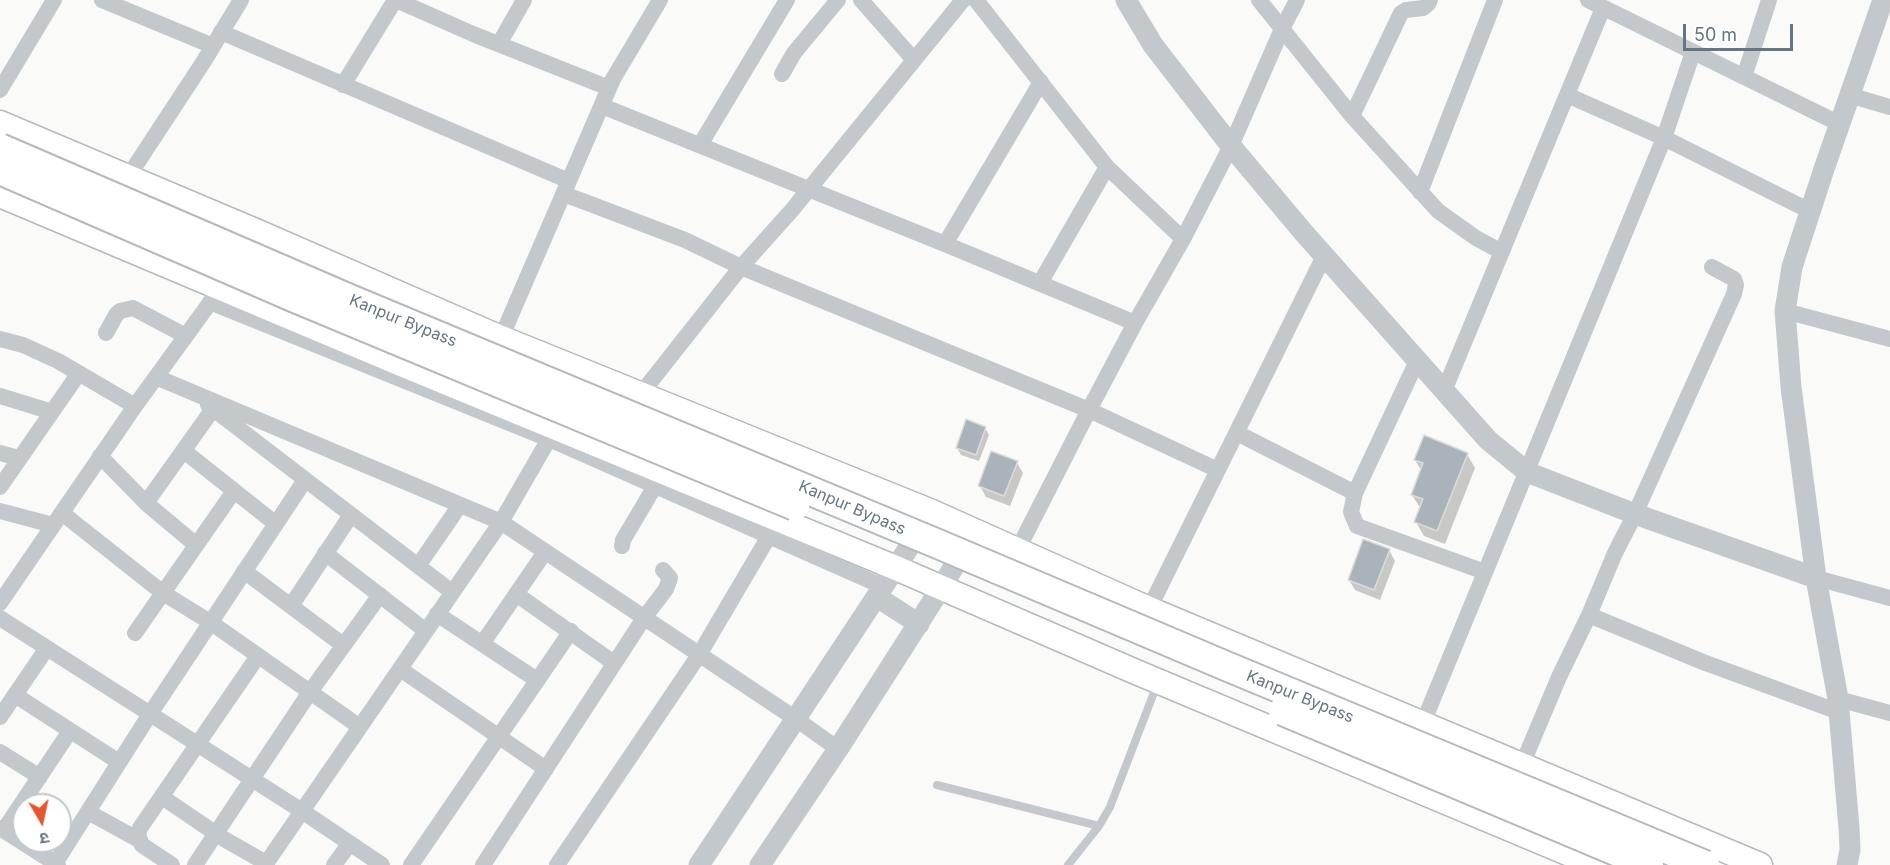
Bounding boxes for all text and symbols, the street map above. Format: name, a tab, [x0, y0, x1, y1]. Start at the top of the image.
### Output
scale bar	[1686, 12, 1796, 50]
text: 50 m	[1694, 24, 1737, 45]
street label: Kanpur Bypass	[346, 291, 460, 351]
street label: Kanpur Bypass	[796, 477, 908, 539]
street label: Kanpur Bypass	[1243, 667, 1357, 727]
north arrow	[12, 793, 72, 853]
text: उ	[38, 828, 51, 849]

